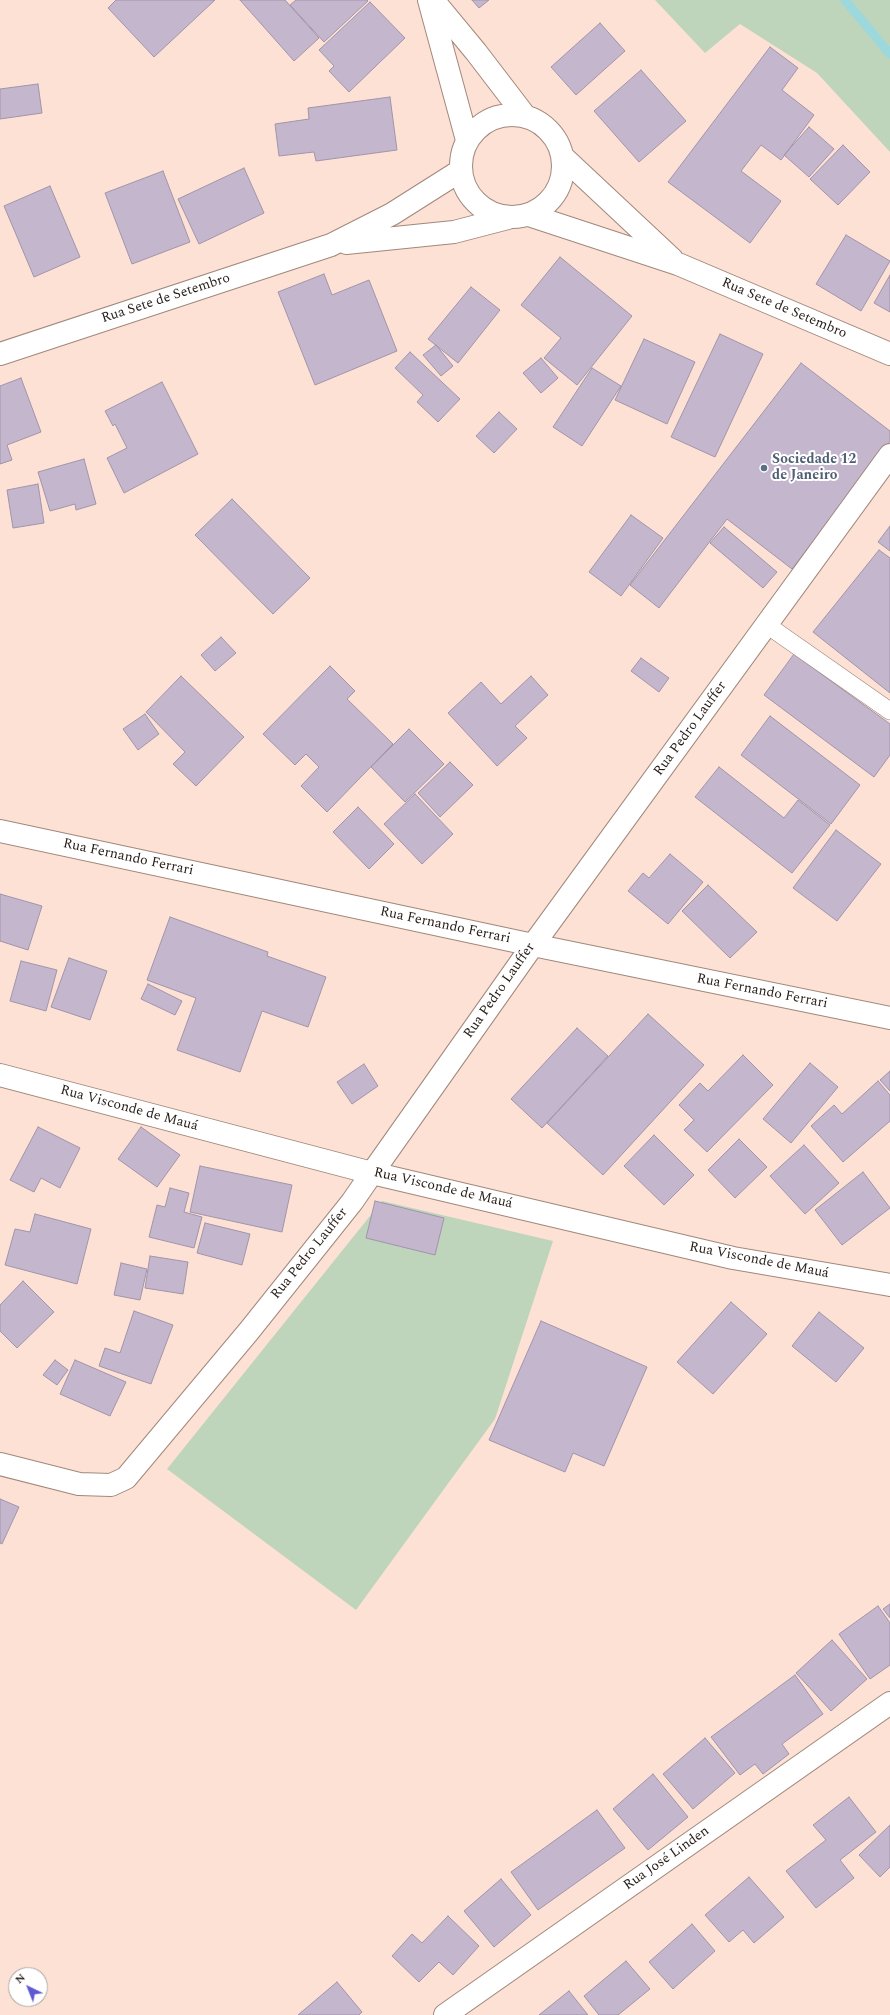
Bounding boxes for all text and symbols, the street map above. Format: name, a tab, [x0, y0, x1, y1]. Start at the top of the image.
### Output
street label: Rua Sete de Setembro	[100, 270, 232, 328]
street label: Rua Sete de Setembro	[719, 275, 849, 343]
place label: Sociedade 12 de Janeiro	[772, 452, 856, 484]
marker: Sociedade 12 de Janeiro	[759, 463, 769, 473]
street label: Rua Pedro Lauffer	[651, 678, 731, 780]
street label: Rua Fernando Ferrari	[61, 836, 195, 880]
street label: Rua Fernando Ferrari	[378, 904, 512, 948]
street label: Rua Pedro Lauffer	[461, 940, 539, 1042]
street label: Rua Fernando Ferrari	[695, 971, 829, 1013]
street label: Rua Visconde de Mauá	[58, 1083, 200, 1135]
street label: Rua Visconde de Mauá	[372, 1165, 514, 1213]
street label: Rua Pedro Lauffer	[268, 1205, 352, 1303]
street label: Rua Visconde de Mauá	[688, 1239, 830, 1283]
street label: Rua José Linden	[621, 1823, 713, 1895]
north arrow	[8, 1967, 48, 2007]
text: N	[11, 1969, 29, 1988]

